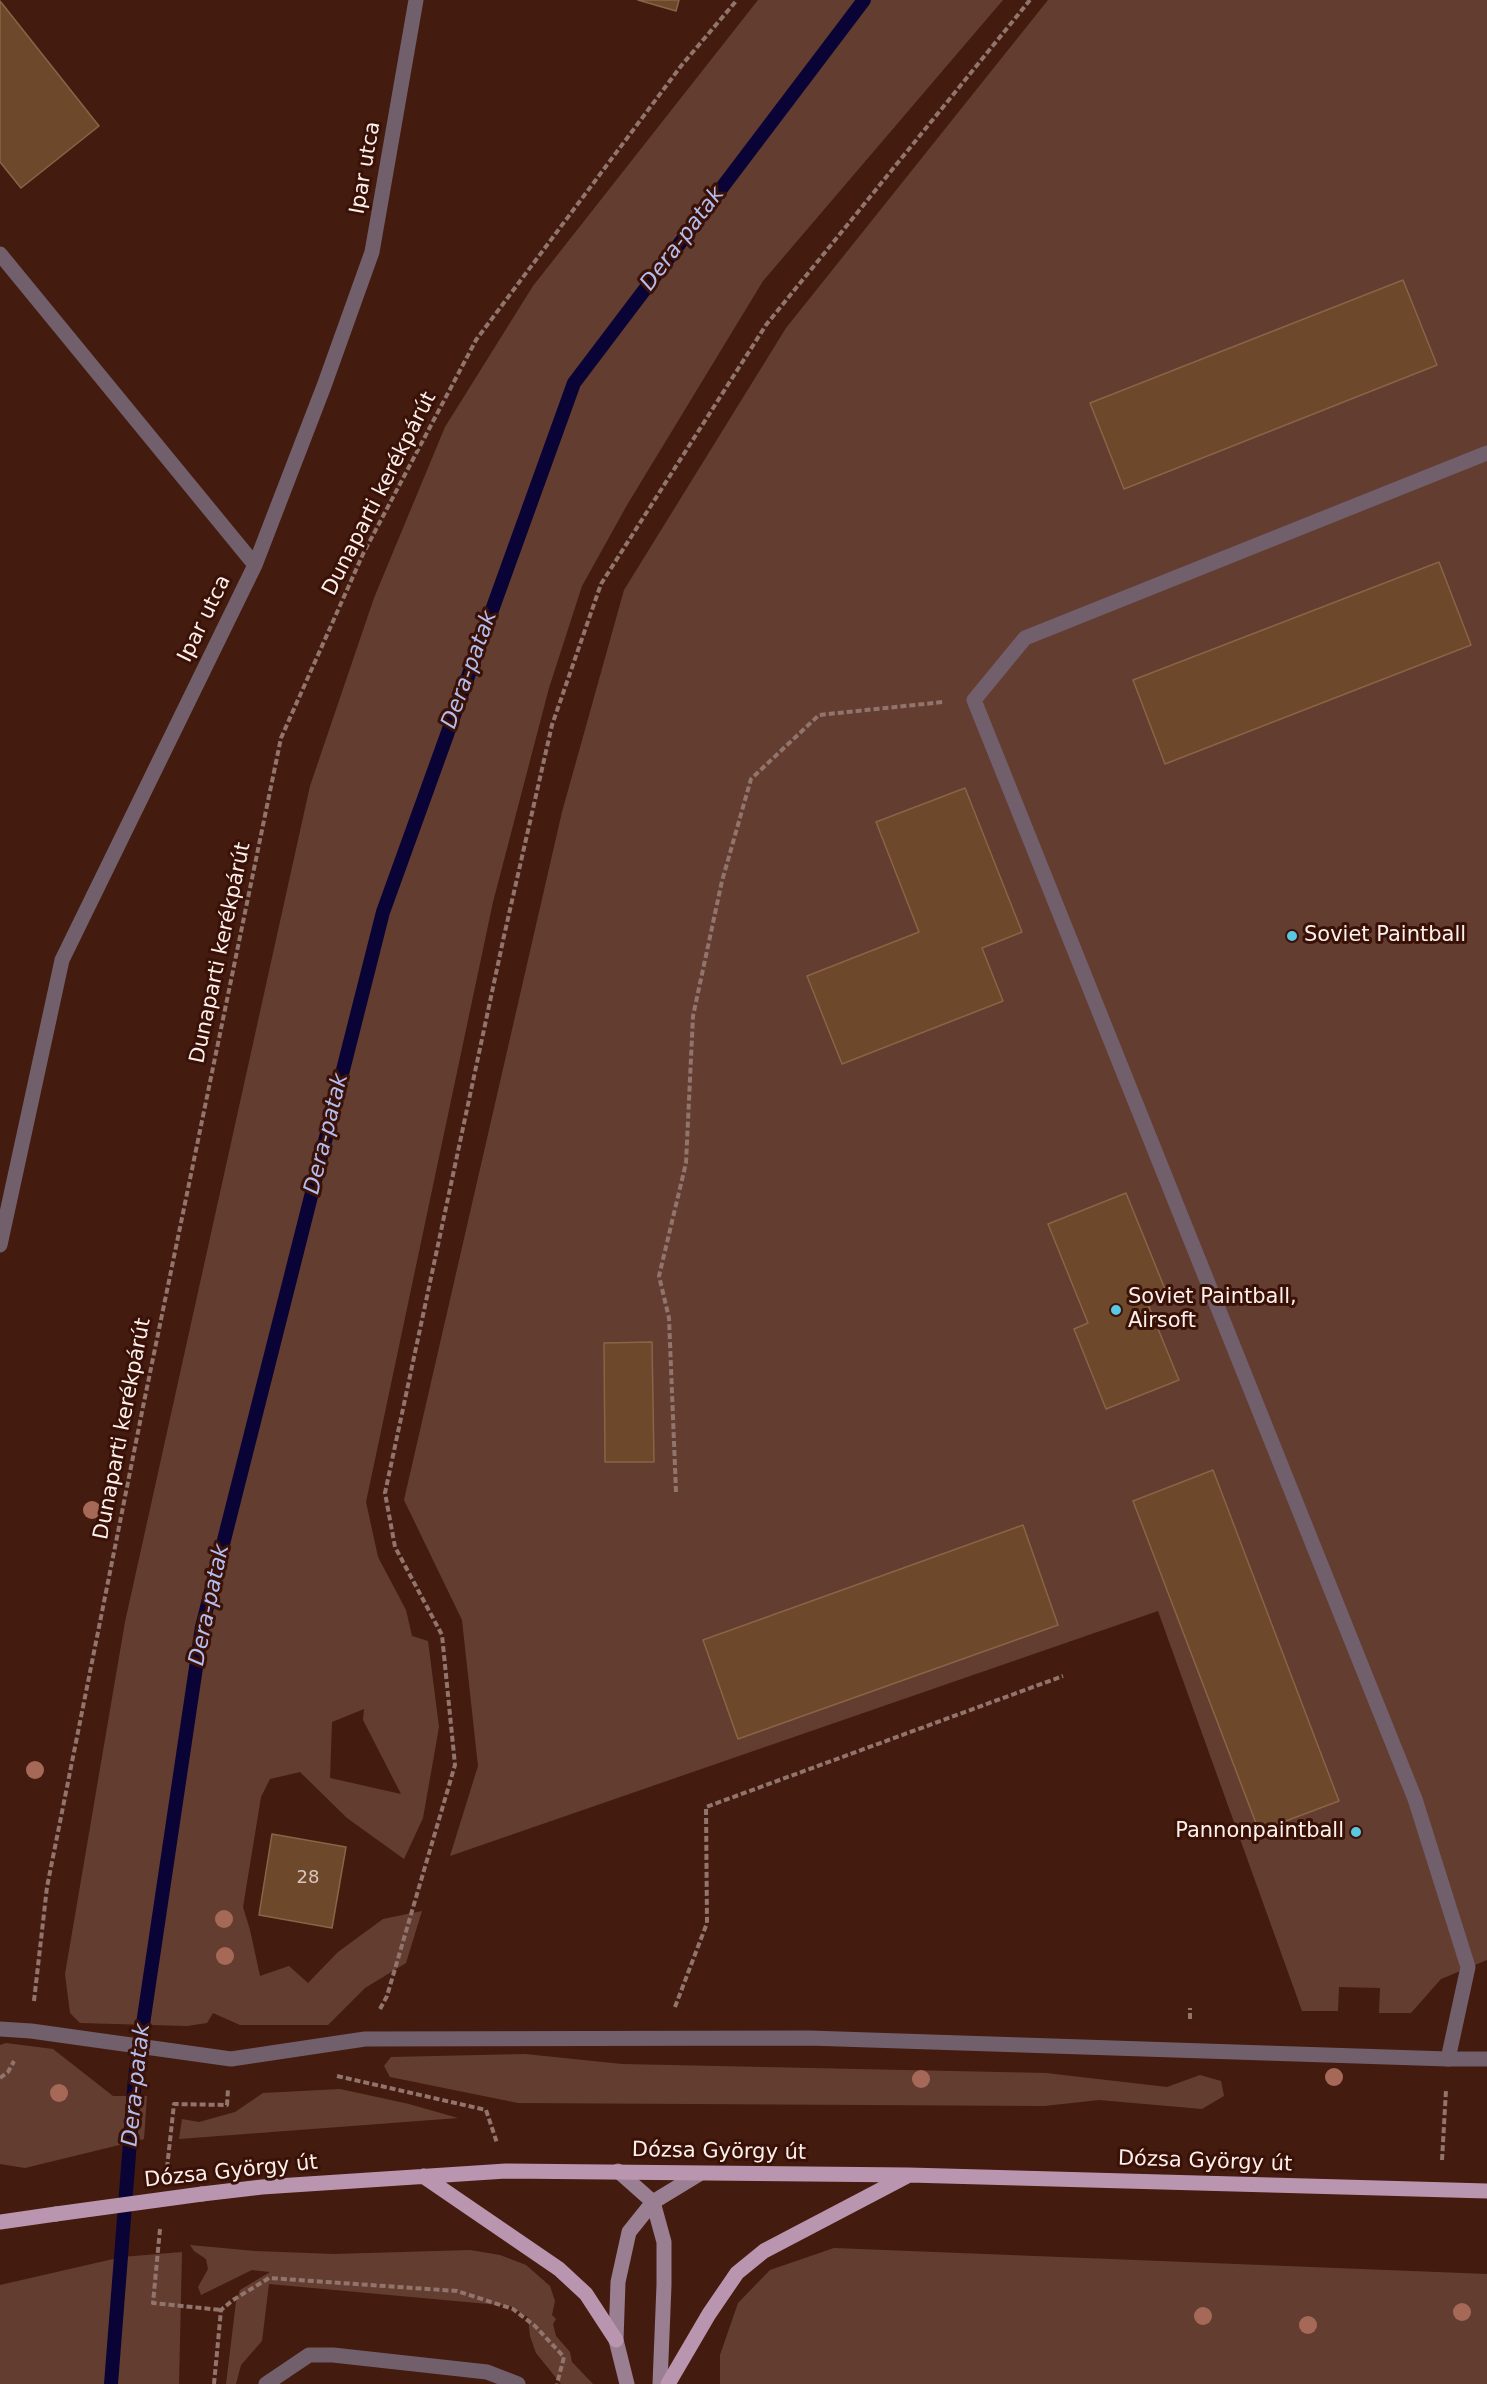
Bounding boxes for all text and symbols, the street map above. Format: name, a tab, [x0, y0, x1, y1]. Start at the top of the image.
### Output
street label: Ipar utca	[345, 120, 387, 216]
water label: Dera-patak	[635, 182, 731, 296]
street label: Dunaparti kerékpárút	[318, 388, 442, 600]
street label: Ipar utca	[173, 571, 237, 667]
water label: Dera-patak	[437, 608, 503, 732]
street label: Dunaparti kerékpárút	[185, 840, 257, 1066]
place label: Soviet Paintball	[1304, 923, 1466, 949]
marker: Soviet Paintball	[1285, 929, 1299, 943]
water label: Dera-patak	[299, 1071, 355, 1197]
place label: Soviet Paintball, Airsoft	[1128, 1285, 1297, 1335]
marker: Soviet Paintball, Airsoft	[1109, 1303, 1123, 1317]
street label: Dunaparti kerékpárút	[89, 1316, 157, 1542]
water label: Dera-patak	[184, 1542, 236, 1668]
place label: Pannonpaintball	[1175, 1819, 1344, 1845]
marker: Pannonpaintball	[1349, 1825, 1363, 1839]
house number: 28	[297, 1867, 319, 1889]
water label: Dera-patak	[117, 2022, 157, 2148]
street label: Dózsa György út	[632, 2138, 806, 2166]
street label: Dózsa György út	[1117, 2146, 1293, 2178]
street label: Dózsa György út	[143, 2150, 319, 2194]

